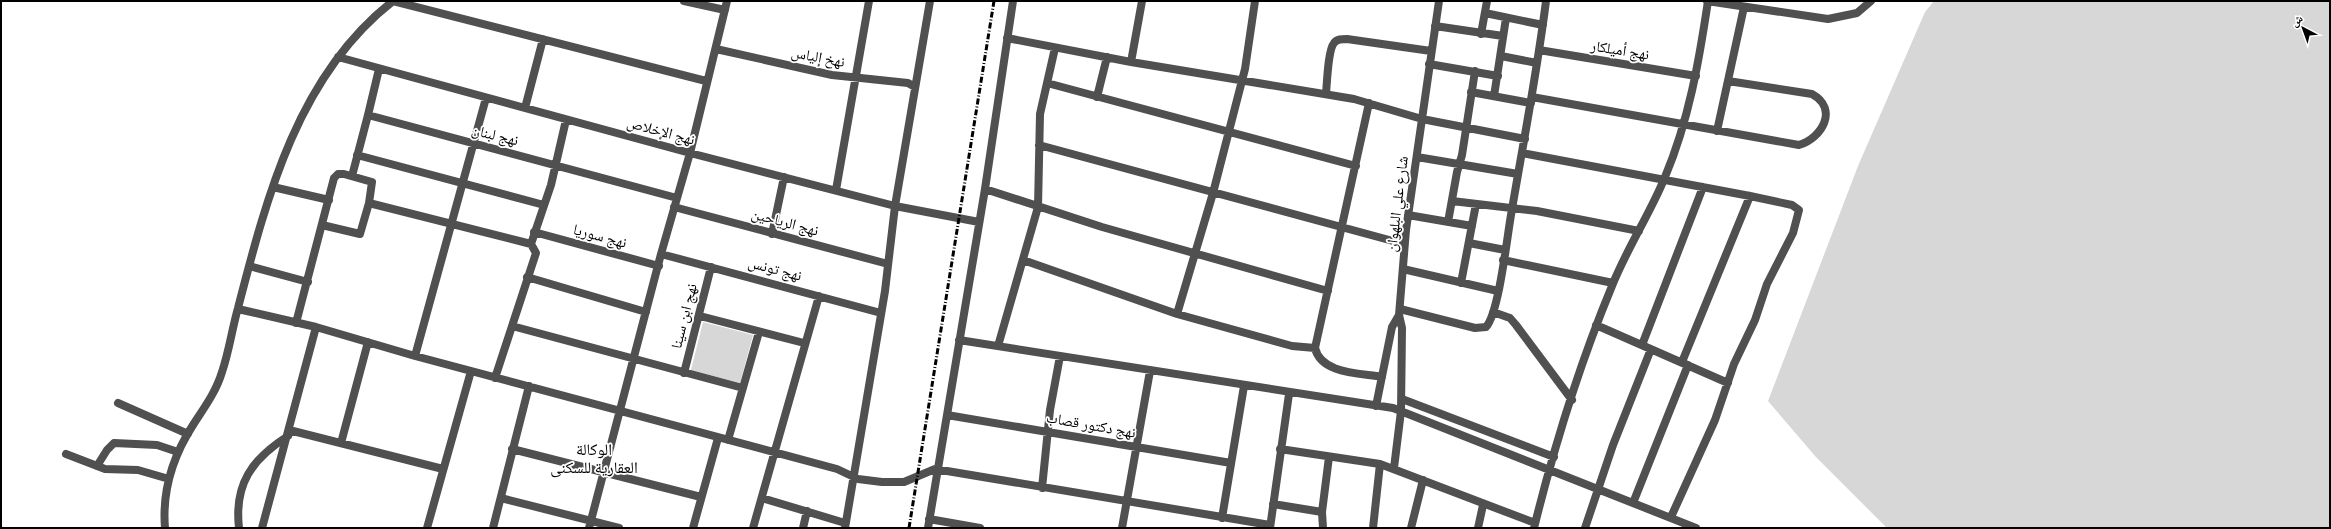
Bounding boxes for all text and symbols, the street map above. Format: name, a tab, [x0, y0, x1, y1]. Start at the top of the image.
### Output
north arrow	[2283, 8, 2323, 48]
text: ش	[2287, 11, 2306, 30]
street label: نهج أميلكار	[1588, 35, 1651, 65]
street label: نهخ إلياس	[789, 42, 847, 72]
street label: نهج الإخلاص	[625, 112, 697, 150]
street label: نهج لبنان	[469, 120, 521, 150]
street label: شارع علي البلهوان	[1381, 155, 1415, 253]
street label: نهج الرياحين	[749, 203, 821, 241]
street label: نهج سوريا	[571, 219, 629, 253]
street label: نهج تونس	[746, 252, 804, 286]
street label: نهج ابن سينا	[666, 281, 702, 351]
street label: نهج دكتور قصاب	[1045, 407, 1137, 443]
district label: الوكالة العقارية للسكنى	[550, 439, 638, 478]

